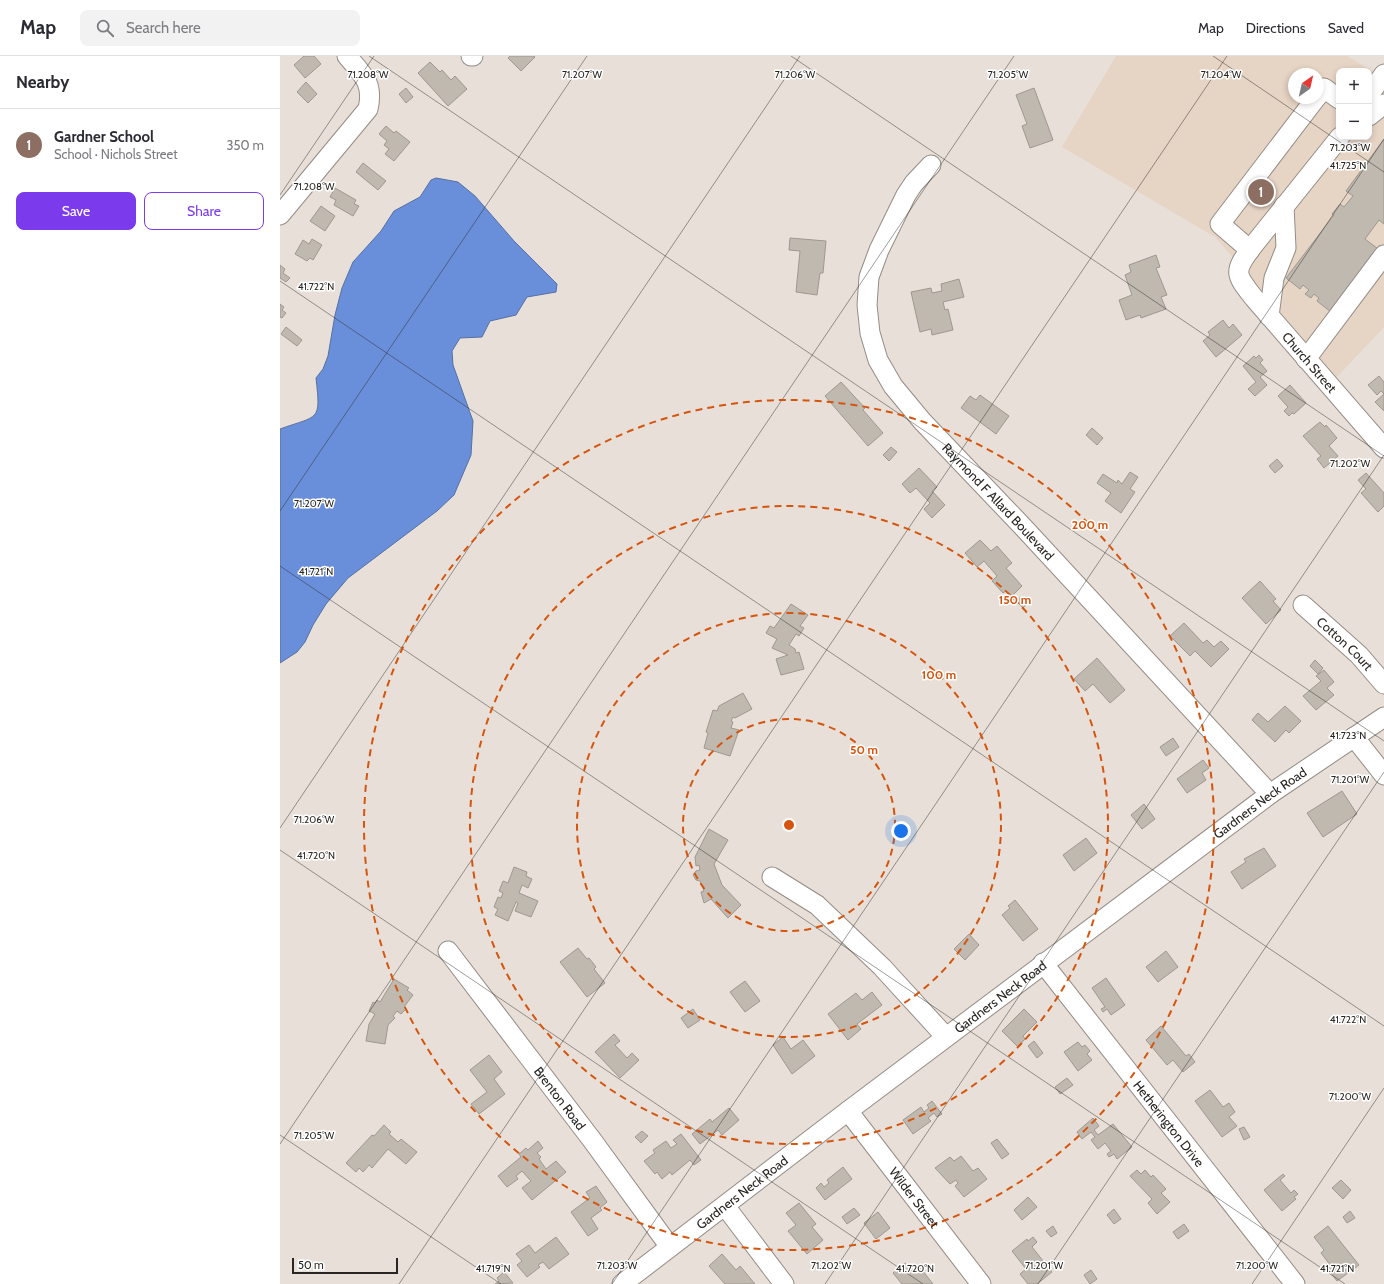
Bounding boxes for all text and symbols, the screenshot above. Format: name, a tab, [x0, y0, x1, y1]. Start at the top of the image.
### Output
search box	[80, 10, 360, 46]
text: Map	[20, 16, 56, 39]
icon: search	[94, 17, 116, 39]
text: Search here	[126, 19, 201, 37]
text: Map	[1198, 19, 1224, 37]
text: Directions	[1246, 19, 1306, 37]
text: Saved	[1328, 19, 1364, 37]
text: 71.208°W	[347, 68, 389, 81]
text: 71.207°W	[562, 68, 602, 81]
text: 71.206°W	[775, 68, 816, 81]
text: 71.205°W	[988, 68, 1029, 81]
text: 71.204°W	[1201, 68, 1242, 81]
north arrow	[1288, 68, 1324, 104]
map controls	[1336, 68, 1372, 140]
button: +	[1336, 68, 1372, 104]
text: Nearby	[16, 72, 69, 92]
button: −	[1336, 104, 1372, 140]
text: Gardner School	[54, 128, 154, 146]
text: 1	[27, 137, 31, 153]
text: 350 m	[227, 137, 264, 153]
text: 71.203°W	[1330, 141, 1371, 154]
text: School · Nichols Street	[54, 146, 178, 162]
text: 41.725°N	[1330, 159, 1366, 172]
pin: 1	[1248, 177, 1274, 207]
text: 71.208°W	[293, 180, 335, 193]
button: Save	[16, 192, 136, 230]
button: Share	[144, 192, 264, 230]
text: 41.722°N	[298, 280, 334, 293]
street label: Church Street	[1279, 328, 1341, 396]
street label: Raymond F Allard Boulevard	[939, 439, 1058, 563]
text: 71.202°W	[1330, 457, 1371, 470]
text: 71.207°W	[294, 497, 334, 510]
text: 200 m	[1072, 517, 1108, 532]
text: 41.721°N	[299, 565, 333, 578]
text: 150 m	[999, 592, 1031, 607]
street label: Cotton Court	[1314, 613, 1377, 674]
text: 100 m	[922, 667, 956, 682]
text: 41.723°N	[1330, 729, 1366, 742]
text: 50 m	[850, 742, 878, 757]
street label: Gardners Neck Road	[1210, 764, 1309, 842]
text: 71.201°W	[1331, 773, 1370, 786]
text: 71.206°W	[294, 813, 335, 826]
centre of rings	[782, 818, 796, 832]
your location	[891, 821, 911, 841]
text: 41.720°N	[297, 849, 335, 862]
street label: Gardners Neck Road	[951, 957, 1049, 1036]
text: 41.722°N	[1330, 1013, 1366, 1026]
street label: Brenton Road	[531, 1063, 589, 1133]
street label: Hetherington Drive	[1130, 1077, 1208, 1170]
text: 71.200°W	[1329, 1090, 1372, 1103]
text: 71.205°W	[294, 1129, 335, 1142]
street label: Gardners Neck Road	[693, 1152, 791, 1232]
street label: Wilder Street	[886, 1164, 943, 1231]
scale bar	[292, 1256, 398, 1275]
text: 50 m	[298, 1258, 324, 1272]
text: 71.203°W	[597, 1259, 638, 1272]
text: 71.202°W	[811, 1259, 852, 1272]
text: 71.201°W	[1025, 1259, 1064, 1272]
text: 71.200°W	[1236, 1259, 1279, 1272]
text: 41.719°N	[475, 1262, 511, 1275]
text: 41.720°N	[896, 1262, 934, 1275]
text: 41.721°N	[1320, 1262, 1354, 1275]

